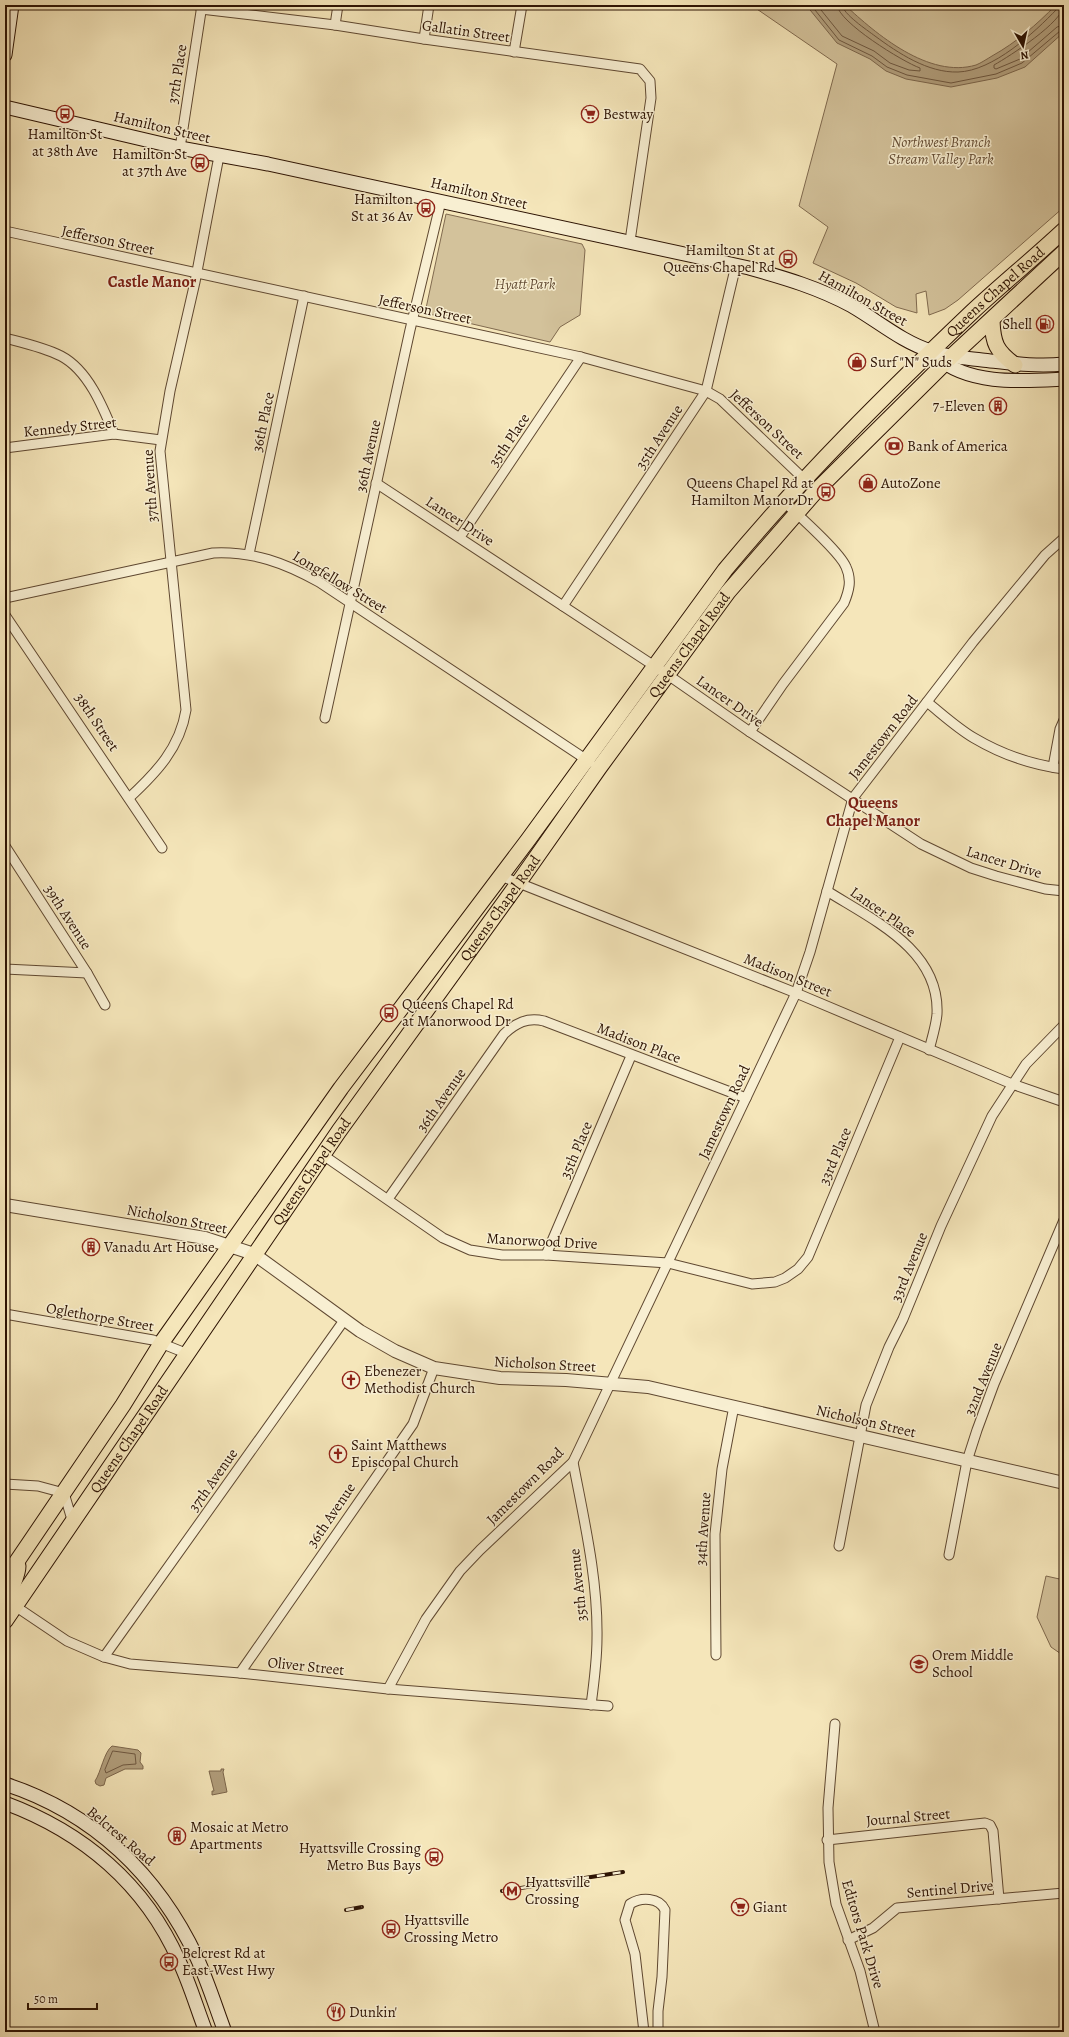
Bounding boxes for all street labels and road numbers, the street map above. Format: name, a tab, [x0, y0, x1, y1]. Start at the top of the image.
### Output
street label: Gallatin Street	[421, 15, 511, 47]
street label: 37th Place	[162, 42, 192, 105]
street label: Hamilton Street	[112, 106, 212, 148]
street label: Hamilton Street	[429, 172, 529, 214]
street label: Jefferson Street	[60, 220, 156, 260]
street label: Queens Chapel Road	[942, 242, 1050, 342]
street label: Hamilton Street	[815, 265, 911, 331]
street label: Jefferson Street	[377, 289, 473, 329]
street label: Jefferson Street	[726, 385, 808, 463]
street label: 36th Place	[247, 390, 279, 454]
street label: 35th Avenue	[631, 401, 687, 473]
street label: 35th Place	[484, 409, 534, 471]
street label: Kennedy Street	[22, 412, 118, 442]
street label: 36th Avenue	[351, 418, 386, 494]
street label: 37th Avenue	[137, 449, 163, 523]
street label: Lancer Drive	[422, 491, 498, 551]
street label: Longfellow Street	[289, 546, 391, 618]
street label: Queens Chapel Road	[644, 587, 735, 702]
street label: Lancer Drive	[692, 670, 768, 732]
street label: 38th Street	[70, 689, 124, 755]
street label: Jamestown Road	[844, 690, 923, 783]
street label: Lancer Drive	[964, 841, 1045, 883]
street label: Queens Chapel Road	[455, 850, 545, 965]
street label: 39th Avenue	[40, 881, 97, 954]
street label: Lancer Place	[846, 882, 920, 942]
street label: Madison Street	[741, 948, 835, 1002]
street label: Madison Place	[594, 1018, 684, 1068]
street label: Jamestown Road	[693, 1061, 755, 1162]
street label: 36th Avenue	[412, 1064, 471, 1136]
street label: Queens Chapel Road	[268, 1113, 356, 1229]
street label: 35th Place	[555, 1118, 597, 1182]
street label: 33rd Place	[814, 1124, 856, 1188]
street label: Nicholson Street	[125, 1199, 229, 1239]
street label: Manorwood Drive	[486, 1228, 598, 1254]
street label: 33rd Avenue	[886, 1229, 932, 1305]
street label: Oglethorpe Street	[45, 1298, 155, 1336]
street label: 32nd Avenue	[959, 1339, 1007, 1419]
street label: Nicholson Street	[494, 1351, 596, 1377]
street label: Queens Chapel Road	[85, 1381, 173, 1497]
street label: Nicholson Street	[814, 1400, 918, 1442]
street label: Jamestown Road	[482, 1442, 569, 1529]
street label: 37th Avenue	[184, 1444, 242, 1516]
street label: 36th Avenue	[302, 1479, 360, 1551]
street label: 34th Avenue	[690, 1491, 716, 1566]
street label: 35th Avenue	[564, 1547, 592, 1622]
street label: Oliver Street	[267, 1652, 345, 1680]
street label: Belcrest Road	[83, 1802, 160, 1871]
street label: Journal Street	[865, 1803, 951, 1831]
street label: Sentinel Drive	[906, 1875, 994, 1903]
street label: Editors Park Drive	[837, 1877, 889, 1991]

